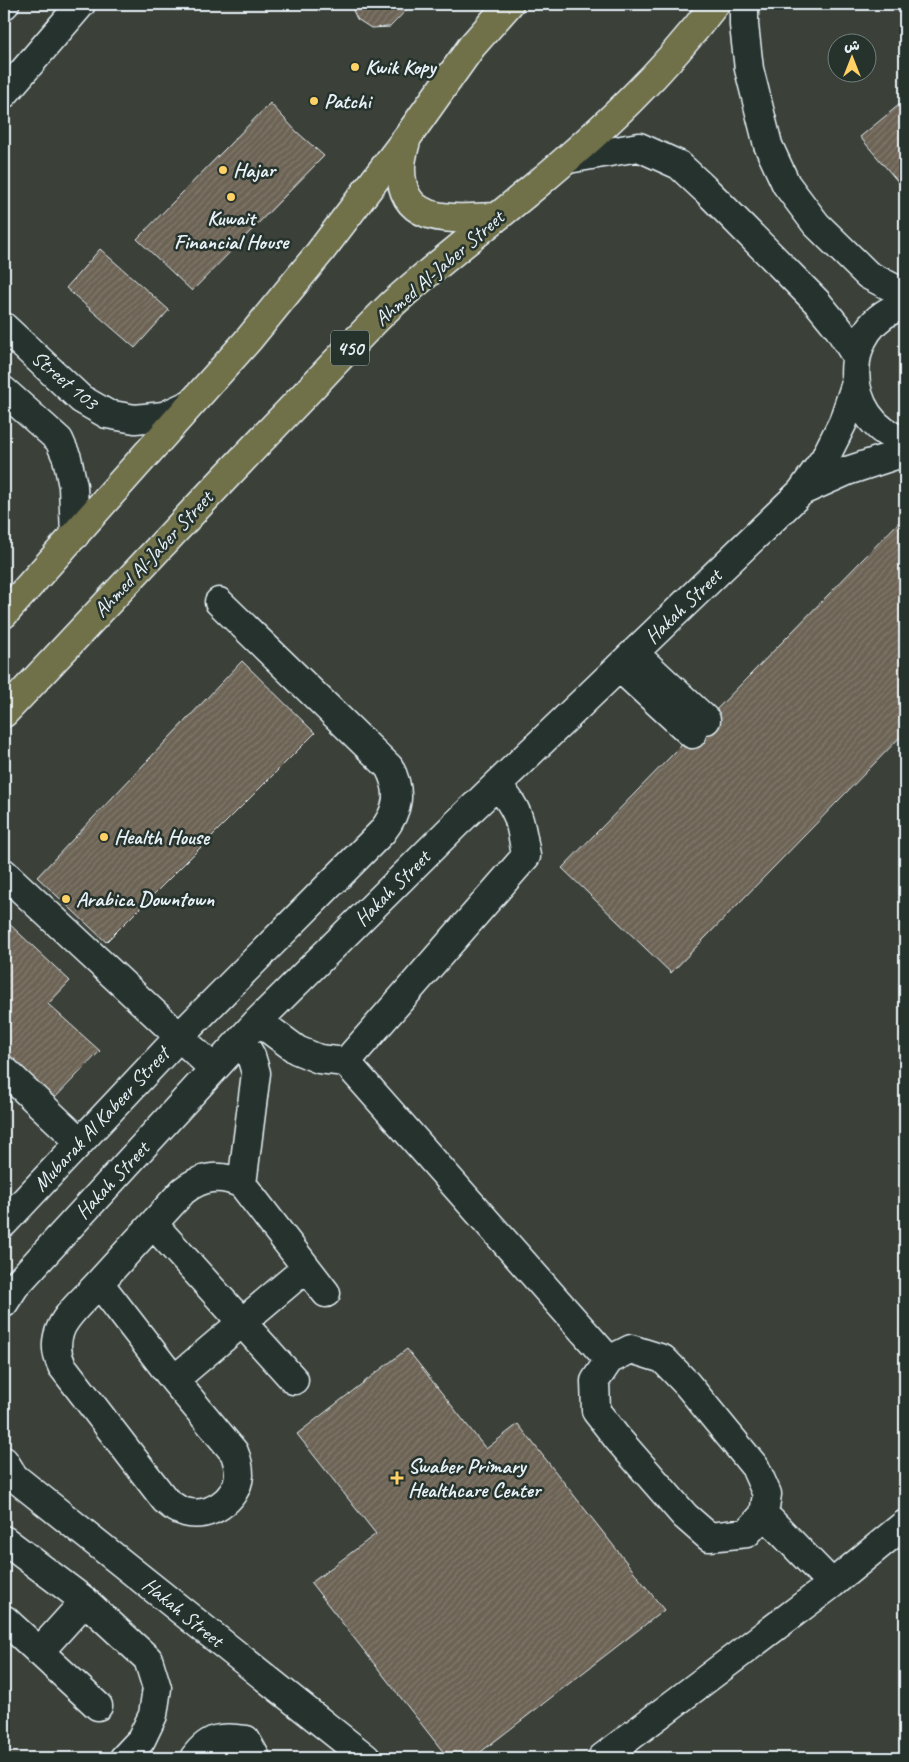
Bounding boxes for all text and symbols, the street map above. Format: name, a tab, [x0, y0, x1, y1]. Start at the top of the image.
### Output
north arrow	[826, 32, 876, 82]
text: ش	[844, 37, 860, 54]
place label: Kwik Kopy	[365, 54, 437, 80]
marker: Kwik Kopy	[349, 61, 361, 73]
place label: Patchi	[324, 88, 374, 114]
marker: Patchi	[308, 95, 320, 107]
place label: Hajar	[233, 157, 278, 183]
marker: Hajar	[217, 164, 229, 176]
marker: Kuwait Financial House	[225, 191, 237, 203]
street label: Ahmed Al-Jaber Street	[369, 203, 511, 331]
place label: Kuwait Financial House	[174, 205, 290, 255]
road number: 450	[331, 330, 369, 366]
street label: Street 103	[26, 345, 105, 416]
street label: Ahmed Al-Jaber Street	[88, 484, 220, 623]
street label: Hakah Street	[639, 562, 728, 649]
place label: Health House	[114, 824, 211, 850]
marker: Health House	[98, 831, 110, 843]
street label: Hakah Street	[349, 843, 437, 931]
place label: Arabica Downtown	[76, 886, 215, 912]
marker: Arabica Downtown	[60, 893, 72, 905]
street label: Mubarak Al Kabeer Street	[27, 1039, 177, 1197]
street label: Hakah Street	[69, 1134, 156, 1224]
place label: Swaber Primary Healthcare Center	[408, 1453, 543, 1503]
marker: Swaber Primary Healthcare Center	[390, 1471, 404, 1485]
street label: Hakah Street	[137, 1571, 230, 1654]

